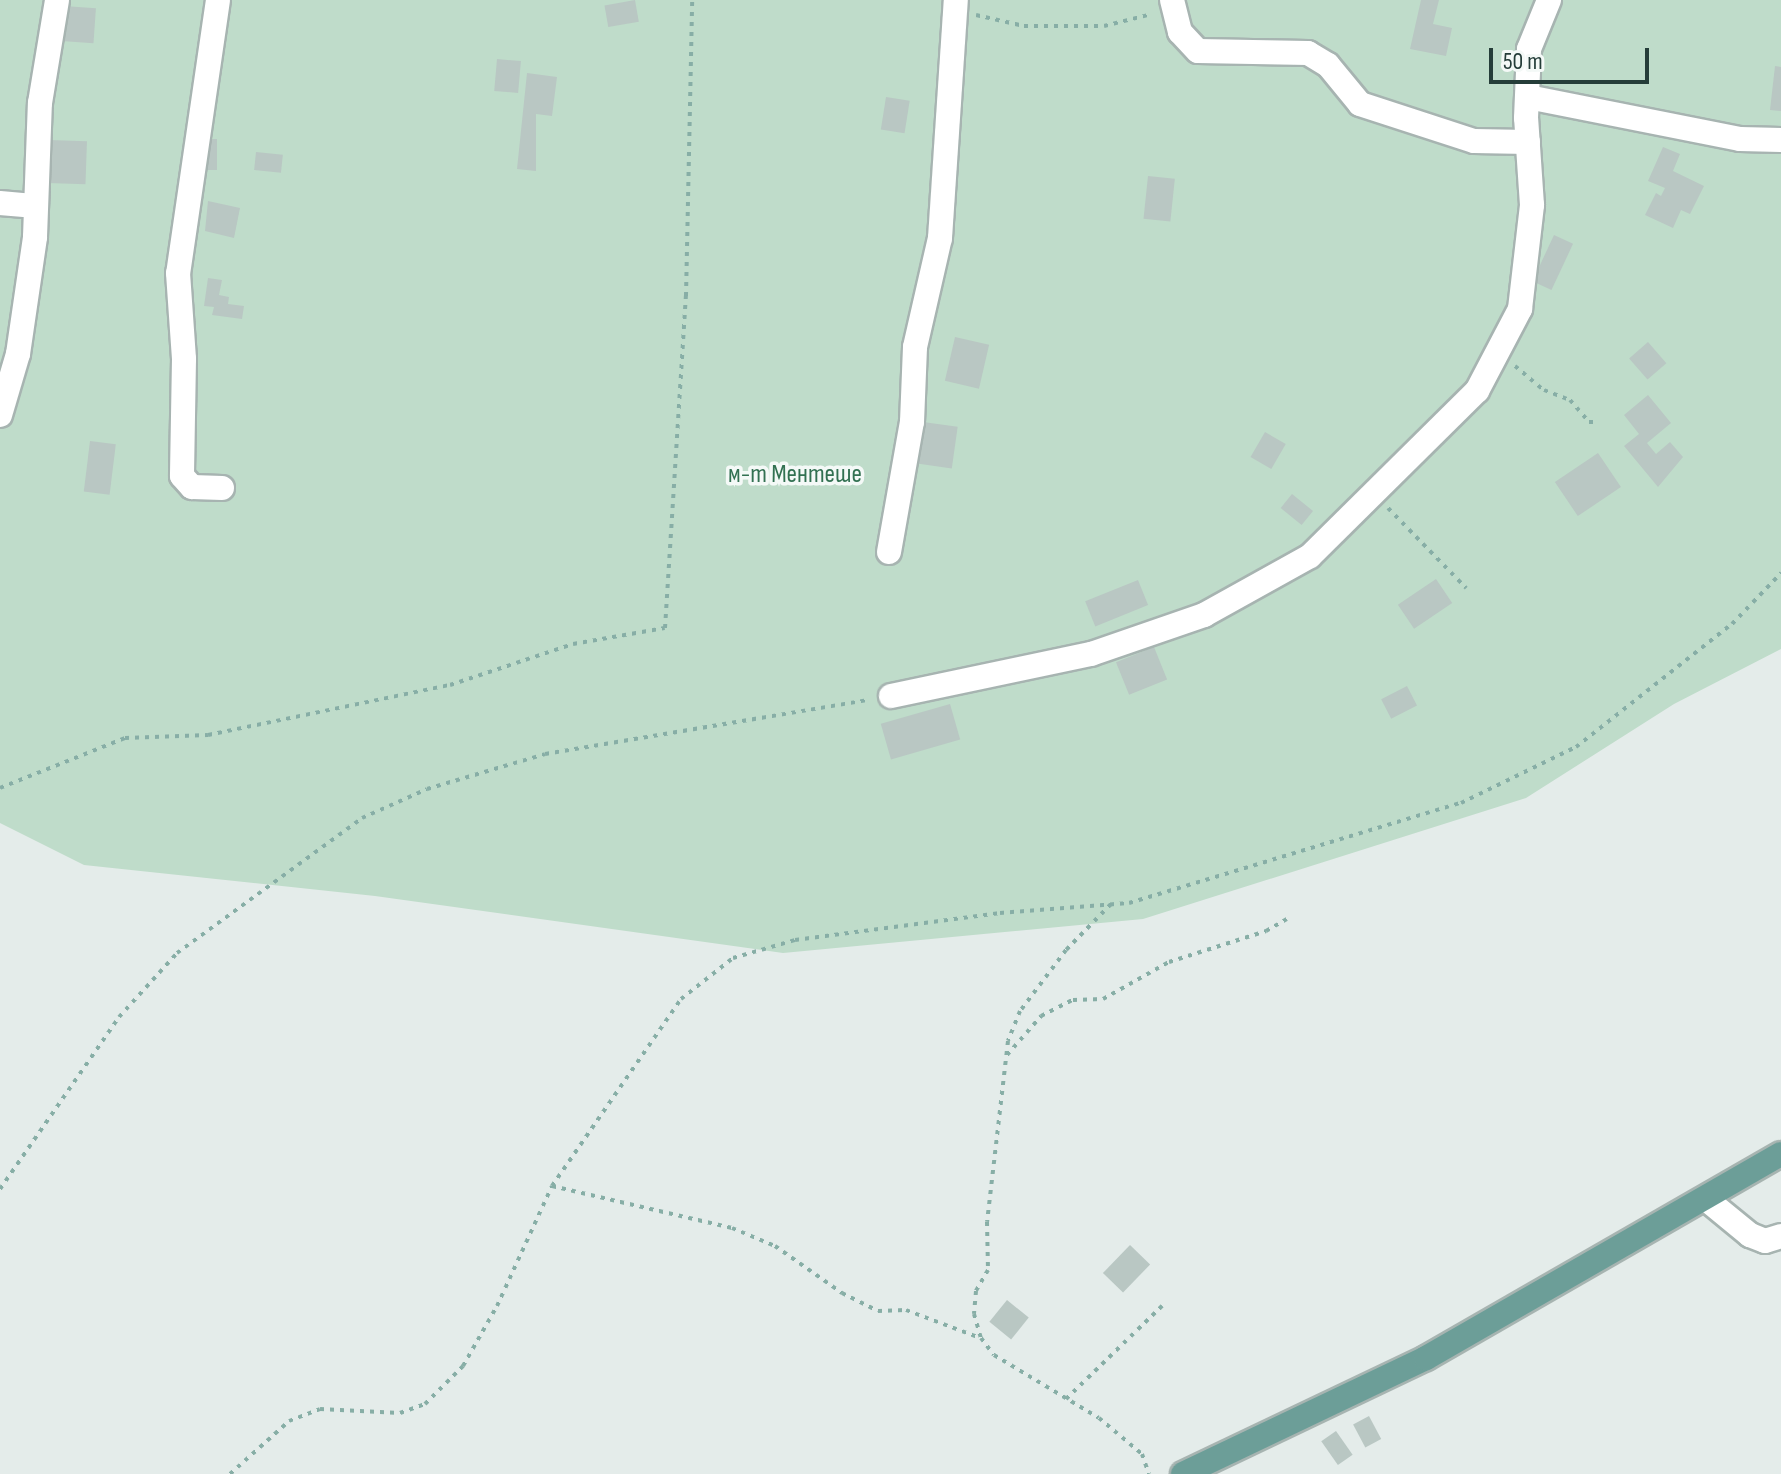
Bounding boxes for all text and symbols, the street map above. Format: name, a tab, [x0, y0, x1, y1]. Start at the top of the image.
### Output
scale bar	[1493, 32, 1653, 82]
text: 50 m	[1503, 47, 1543, 76]
park label: м-т Ментeше	[728, 459, 862, 491]

